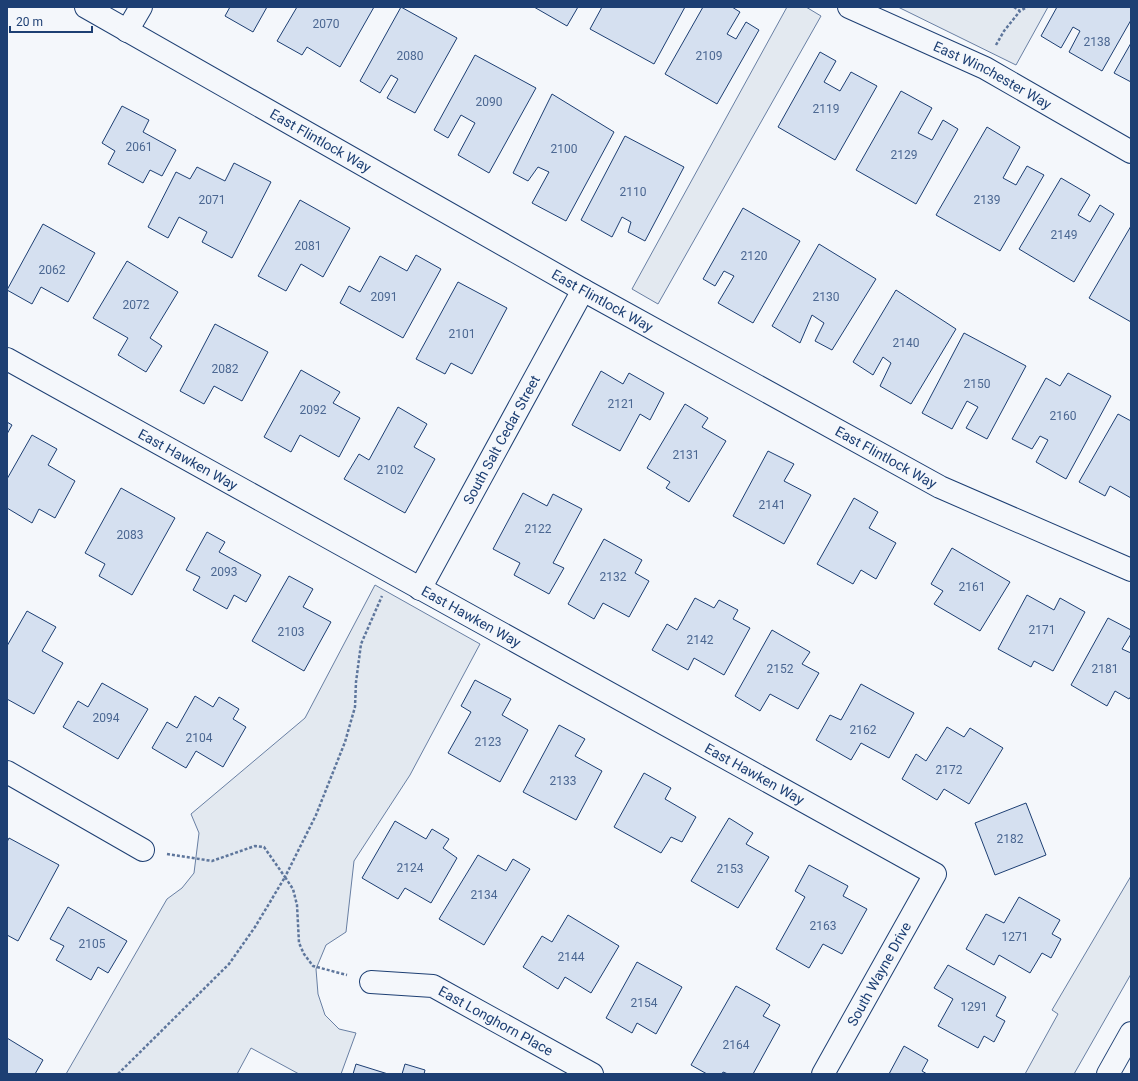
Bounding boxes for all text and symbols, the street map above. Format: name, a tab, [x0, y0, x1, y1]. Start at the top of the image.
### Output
scale bar	[10, 8, 92, 34]
text: 20 m	[16, 15, 43, 29]
house number: 2070	[313, 17, 340, 31]
house number: 2138	[1084, 35, 1111, 49]
street label: East Winchester Way	[931, 38, 1055, 113]
house number: 2080	[397, 49, 424, 63]
house number: 2109	[696, 49, 722, 63]
house number: 2090	[476, 95, 503, 109]
house number: 2119	[813, 102, 839, 116]
street label: East Flintlock Way	[267, 106, 374, 176]
house number: 2061	[126, 140, 152, 154]
house number: 2100	[551, 142, 578, 156]
house number: 2129	[891, 148, 917, 162]
house number: 2110	[620, 185, 647, 199]
house number: 2071	[199, 193, 225, 207]
house number: 2139	[974, 193, 1000, 207]
house number: 2149	[1051, 228, 1077, 242]
house number: 2081	[295, 239, 321, 253]
house number: 2120	[741, 249, 768, 263]
house number: 2062	[39, 263, 66, 277]
street label: East Flintlock Way	[549, 266, 656, 335]
house number: 2091	[371, 290, 397, 304]
house number: 2130	[813, 290, 840, 304]
house number: 2072	[123, 298, 150, 312]
house number: 2101	[449, 327, 475, 341]
house number: 2140	[893, 336, 920, 350]
house number: 2082	[212, 362, 239, 376]
street label: South Salt Cedar Street	[460, 372, 543, 507]
house number: 2150	[964, 377, 991, 391]
house number: 2121	[608, 397, 634, 411]
house number: 2092	[300, 403, 327, 417]
house number: 2160	[1050, 409, 1077, 423]
street label: East Flintlock Way	[832, 423, 940, 492]
street label: East Hawken Way	[136, 426, 241, 494]
house number: 2131	[673, 448, 699, 462]
house number: 2102	[377, 463, 404, 477]
house number: 2141	[759, 498, 785, 512]
house number: 2122	[525, 522, 552, 536]
house number: 2083	[117, 528, 143, 542]
house number: 2093	[211, 565, 237, 579]
house number: 2132	[600, 570, 627, 584]
house number: 2161	[959, 580, 985, 594]
street label: East Hawken Way	[419, 583, 524, 651]
house number: 2171	[1029, 623, 1055, 637]
house number: 2103	[278, 625, 304, 639]
house number: 2142	[687, 633, 714, 647]
house number: 2152	[767, 662, 794, 676]
house number: 2181	[1092, 662, 1118, 676]
house number: 2094	[93, 711, 120, 725]
house number: 2162	[850, 723, 877, 737]
house number: 2104	[186, 731, 213, 745]
house number: 2123	[475, 735, 501, 749]
street label: East Hawken Way	[702, 740, 807, 808]
house number: 2172	[936, 763, 963, 777]
house number: 2133	[550, 774, 576, 788]
house number: 2182	[997, 832, 1024, 846]
house number: 2124	[397, 861, 424, 875]
house number: 2153	[717, 862, 743, 876]
house number: 2134	[471, 888, 498, 902]
house number: 2163	[810, 919, 836, 933]
street label: South Wayne Drive	[844, 919, 914, 1029]
house number: 1271	[1002, 930, 1028, 944]
house number: 2105	[79, 937, 106, 951]
house number: 2144	[558, 950, 585, 964]
street label: East Longhorn Place	[436, 983, 556, 1059]
house number: 2154	[631, 996, 658, 1010]
house number: 1291	[961, 1000, 987, 1014]
house number: 2164	[723, 1038, 750, 1052]

